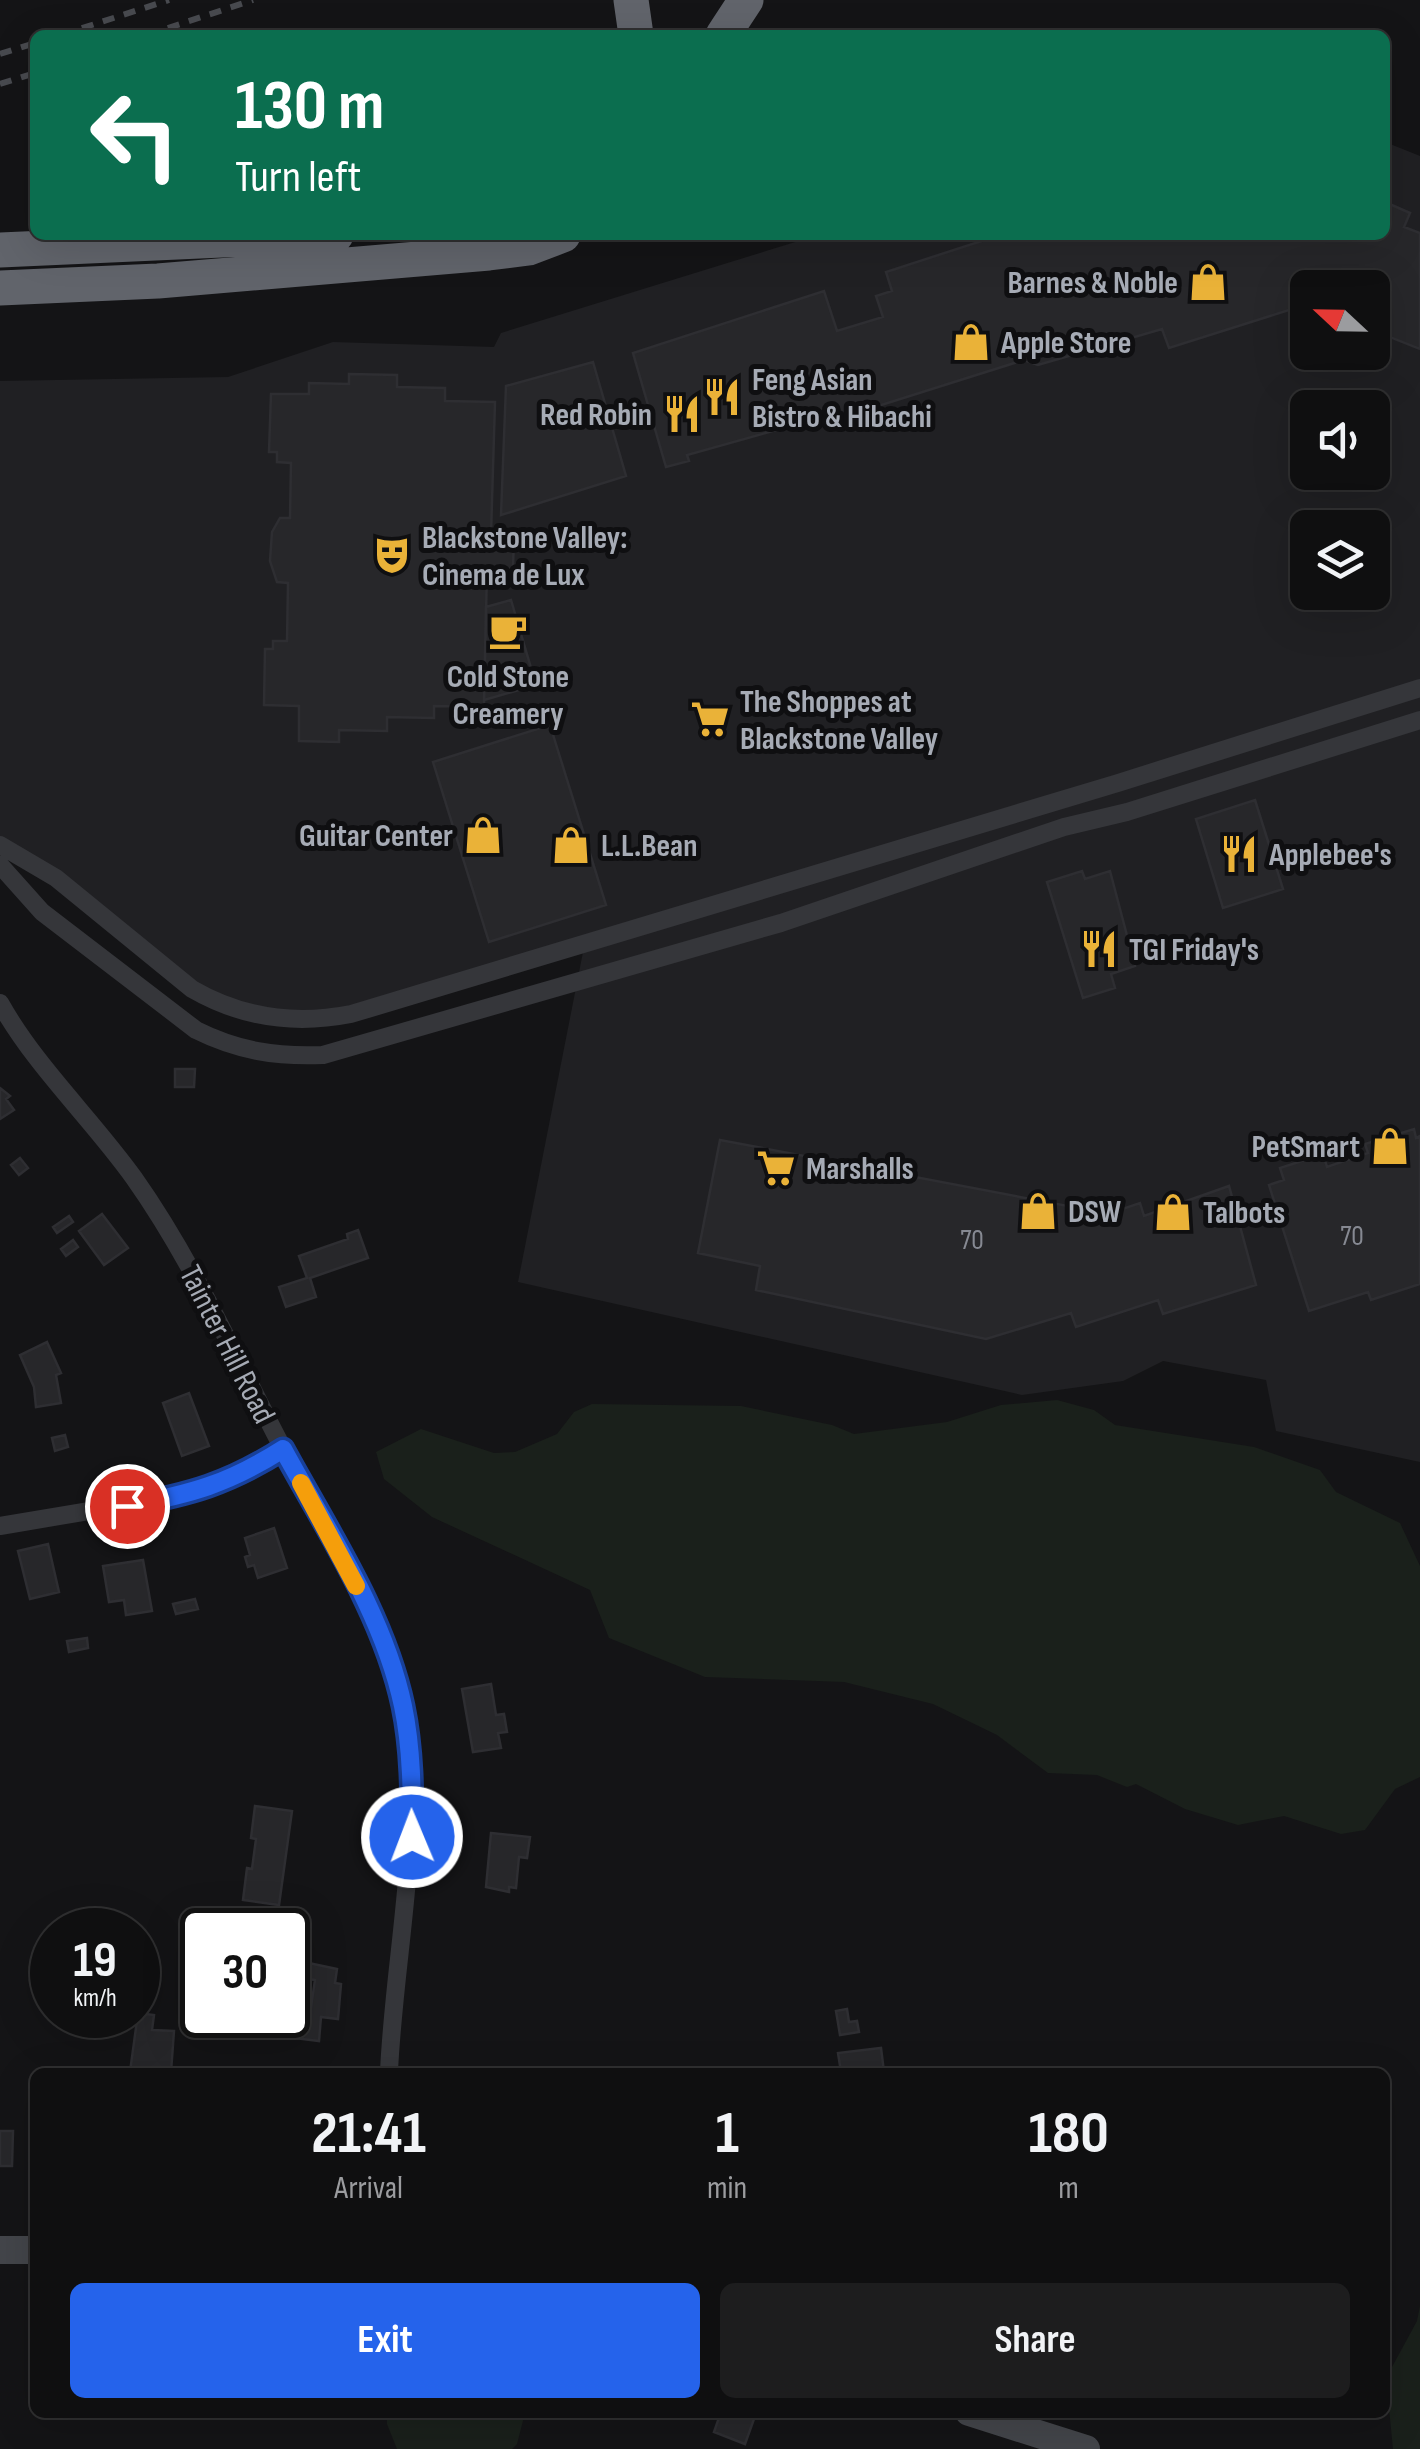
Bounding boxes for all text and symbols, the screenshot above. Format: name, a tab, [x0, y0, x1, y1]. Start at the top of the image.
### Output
text: 130 m	[235, 65, 384, 149]
icon: left	[70, 70, 200, 200]
text: Turn left	[235, 150, 361, 205]
shop icon: Barnes & Noble	[1187, 261, 1229, 303]
place label: Barnes & Noble	[1007, 264, 1178, 303]
north arrow	[1290, 270, 1390, 370]
map controls	[1290, 270, 1390, 610]
shop icon: Apple Store	[950, 321, 992, 363]
place label: Apple Store	[1000, 324, 1131, 363]
place label: Feng Asian Bistro & Hibachi	[752, 361, 932, 437]
restaurant icon: Feng Asian Bistro & Hibachi	[701, 376, 743, 418]
button: sound	[1290, 390, 1390, 490]
restaurant icon: Red Robin	[661, 393, 703, 435]
place label: Red Robin	[540, 396, 652, 435]
button: layers	[1290, 510, 1390, 610]
place label: Blackstone Valley: Cinema de Lux	[422, 519, 627, 595]
theatre icon: Blackstone Valley: Cinema de Lux	[371, 534, 413, 576]
cafe icon: Cold Stone Creamery	[487, 610, 529, 652]
place label: Cold Stone Creamery	[447, 658, 569, 734]
place label: The Shoppes at Blackstone Valley	[740, 683, 938, 759]
supermarket icon: The Shoppes at Blackstone Valley	[689, 698, 731, 740]
shop icon: Guitar Center	[462, 814, 504, 856]
place label: Guitar Center	[299, 817, 453, 856]
shop icon: L.L.Bean	[550, 824, 592, 866]
place label: L.L.Bean	[601, 827, 697, 866]
restaurant icon: Applebee's	[1218, 833, 1260, 875]
place label: Applebee's	[1268, 836, 1392, 875]
restaurant icon: TGI Friday's	[1078, 928, 1120, 970]
place label: TGI Friday's	[1129, 931, 1259, 970]
shop icon: PetSmart	[1369, 1125, 1411, 1167]
place label: PetSmart	[1252, 1128, 1360, 1167]
supermarket icon: Marshalls	[755, 1147, 797, 1189]
place label: Marshalls	[806, 1150, 914, 1189]
shop icon: DSW	[1017, 1190, 1059, 1232]
shop icon: Talbots	[1152, 1191, 1194, 1233]
place label: DSW	[1068, 1193, 1122, 1232]
place label: Talbots	[1203, 1194, 1285, 1233]
house number: 70	[1340, 1220, 1364, 1253]
house number: 70	[960, 1224, 984, 1257]
street label: Tainter Hill Road	[170, 1259, 283, 1430]
pin	[85, 1464, 170, 1549]
icon: arrive	[100, 1479, 155, 1534]
position arrow	[360, 1785, 464, 1889]
speed limit sign: 30	[180, 1908, 310, 2038]
text: 19	[73, 1931, 117, 1991]
text: km/h	[73, 1983, 117, 2014]
text: 21:41	[311, 2098, 426, 2170]
text: 1	[715, 2098, 739, 2170]
text: 180	[1028, 2098, 1109, 2170]
text: Arrival	[334, 2169, 403, 2208]
text: min	[707, 2169, 747, 2208]
text: m	[1058, 2169, 1079, 2208]
button: Exit	[70, 2283, 700, 2398]
button: Share	[720, 2283, 1350, 2398]

